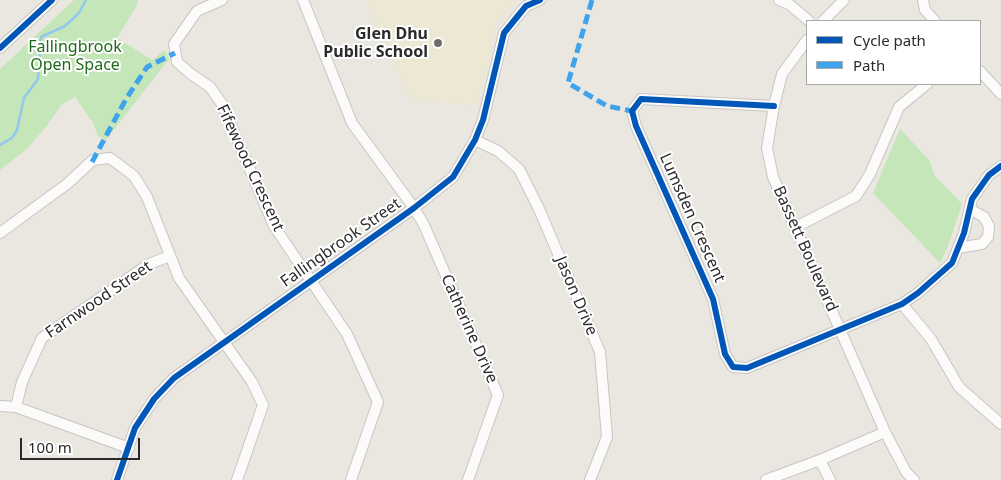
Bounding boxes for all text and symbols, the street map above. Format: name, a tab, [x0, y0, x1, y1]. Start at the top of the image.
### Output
legend	[806, 20, 981, 85]
place label: Glen Dhu Public School	[323, 24, 428, 62]
text: Cycle path	[853, 30, 926, 50]
park label: Fallingbrook Open Space	[28, 37, 122, 75]
marker: Glen Dhu Public School	[432, 37, 444, 49]
text: Path	[853, 55, 885, 75]
street label: Fifewood Crescent	[212, 101, 288, 235]
street label: Lumsden Crescent	[655, 150, 729, 286]
street label: Bassett Boulevard	[769, 183, 841, 315]
street label: Fallingbrook Street	[277, 194, 405, 292]
street label: Jason Drive	[551, 253, 601, 339]
street label: Farnwood Street	[42, 257, 156, 343]
street label: Catherine Drive	[436, 272, 502, 386]
scale bar	[22, 428, 142, 460]
text: 100 m	[28, 437, 72, 457]

